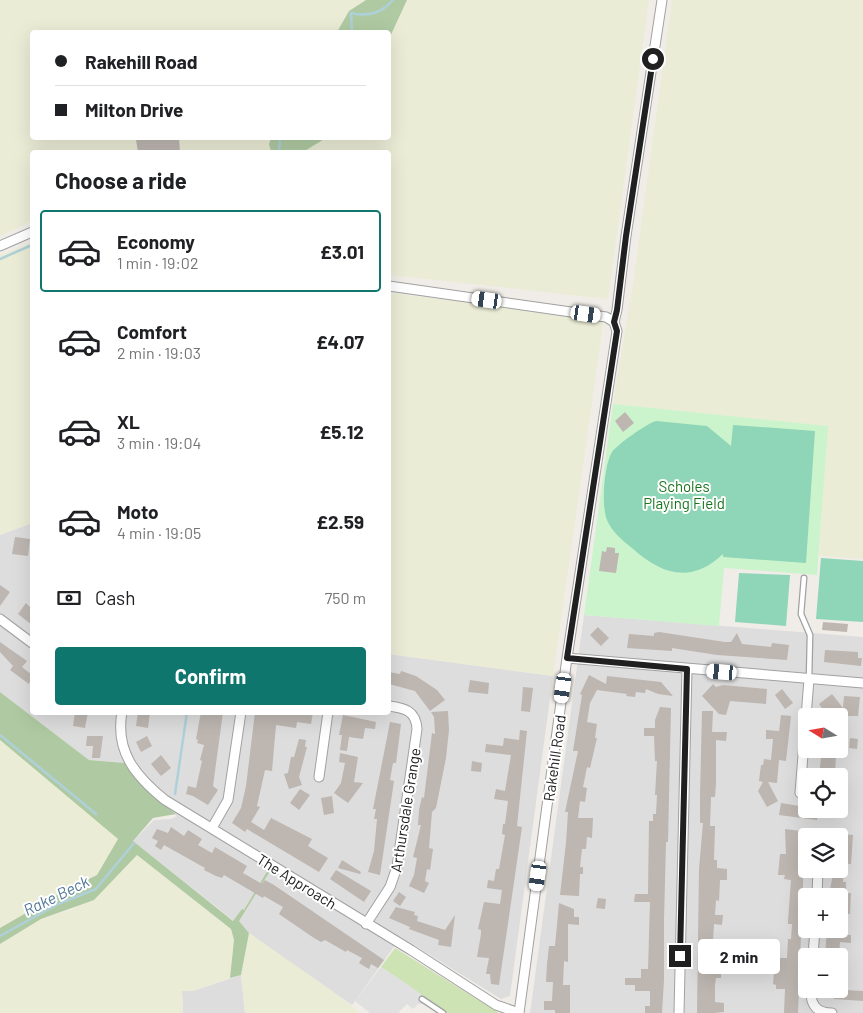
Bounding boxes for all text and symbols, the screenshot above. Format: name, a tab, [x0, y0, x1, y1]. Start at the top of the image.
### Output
route start	[642, 48, 664, 70]
text: Rakehill Road	[85, 50, 198, 73]
text: Milton Drive	[85, 98, 183, 121]
text: Choose a ride	[55, 167, 187, 193]
icon: car	[57, 229, 102, 274]
text: Economy	[117, 230, 195, 253]
text: £3.01	[320, 240, 364, 263]
text: 1 min · 19:02	[117, 253, 198, 272]
car	[471, 290, 502, 310]
car	[570, 304, 601, 324]
icon: car	[57, 319, 102, 364]
text: Comfort	[117, 320, 187, 343]
text: £4.07	[316, 330, 364, 353]
text: 2 min · 19:03	[117, 343, 201, 362]
icon: car	[57, 409, 102, 454]
text: XL	[117, 410, 140, 433]
text: £5.12	[320, 420, 364, 443]
text: 3 min · 19:04	[117, 433, 201, 452]
park label: Scholes Playing Field	[643, 477, 725, 512]
icon: car	[57, 499, 102, 544]
text: Moto	[117, 500, 159, 523]
text: £2.59	[316, 510, 364, 533]
text: 4 min · 19:05	[117, 523, 201, 542]
icon: cash	[55, 584, 83, 612]
text: Cash	[95, 586, 136, 609]
text: 750 m	[325, 588, 366, 607]
button: Confirm	[55, 647, 366, 705]
car	[706, 663, 737, 681]
car	[553, 672, 572, 704]
north arrow	[798, 708, 848, 758]
map controls	[798, 708, 848, 998]
street label: Rakehill Road	[539, 714, 569, 802]
street label: Arthursdale Grange	[386, 747, 424, 873]
button: locate	[798, 768, 848, 818]
button: layers	[798, 828, 848, 878]
street label: The Approach	[254, 849, 340, 913]
car	[528, 860, 547, 892]
water label: Rake Beck	[20, 871, 92, 919]
button: +	[798, 888, 848, 938]
callout: 2 min	[698, 938, 780, 974]
route end	[669, 945, 691, 967]
text: 2 min	[720, 947, 758, 966]
button: −	[798, 948, 848, 998]

